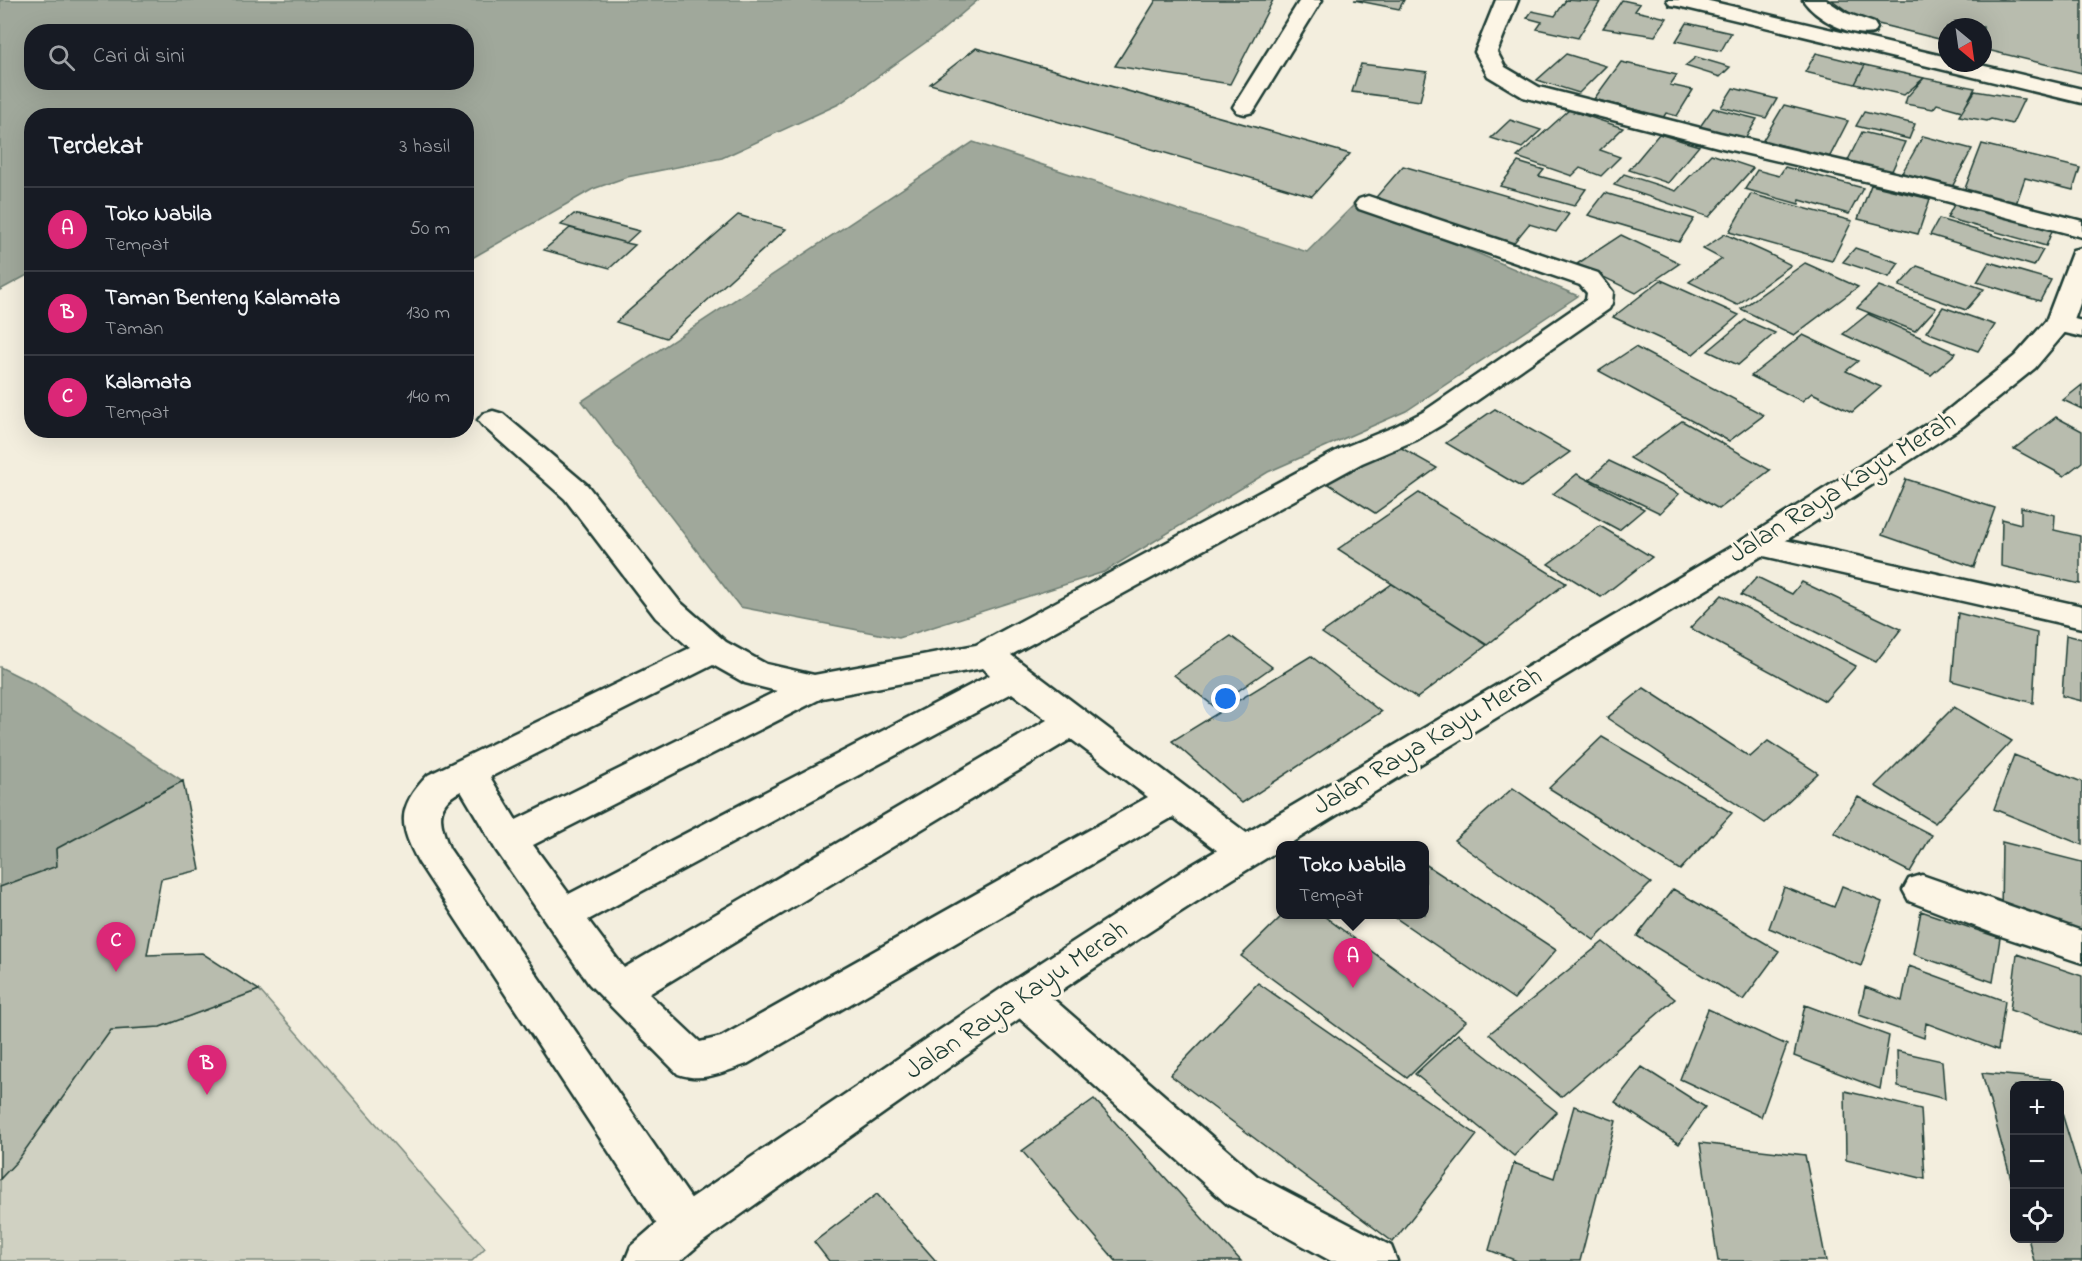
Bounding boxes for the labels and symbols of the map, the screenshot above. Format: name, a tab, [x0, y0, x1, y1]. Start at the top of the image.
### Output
north arrow	[1938, 18, 1992, 72]
street label: Jalan Raya Kayu Merah	[1722, 402, 1964, 574]
street label: Jalan Raya Kayu Merah	[1306, 658, 1550, 826]
your location	[1211, 684, 1240, 713]
street label: Jalan Raya Kayu Merah	[898, 912, 1136, 1090]
pin: C	[96, 922, 136, 972]
pin: A	[1334, 938, 1372, 988]
pin: B	[188, 1046, 226, 1095]

